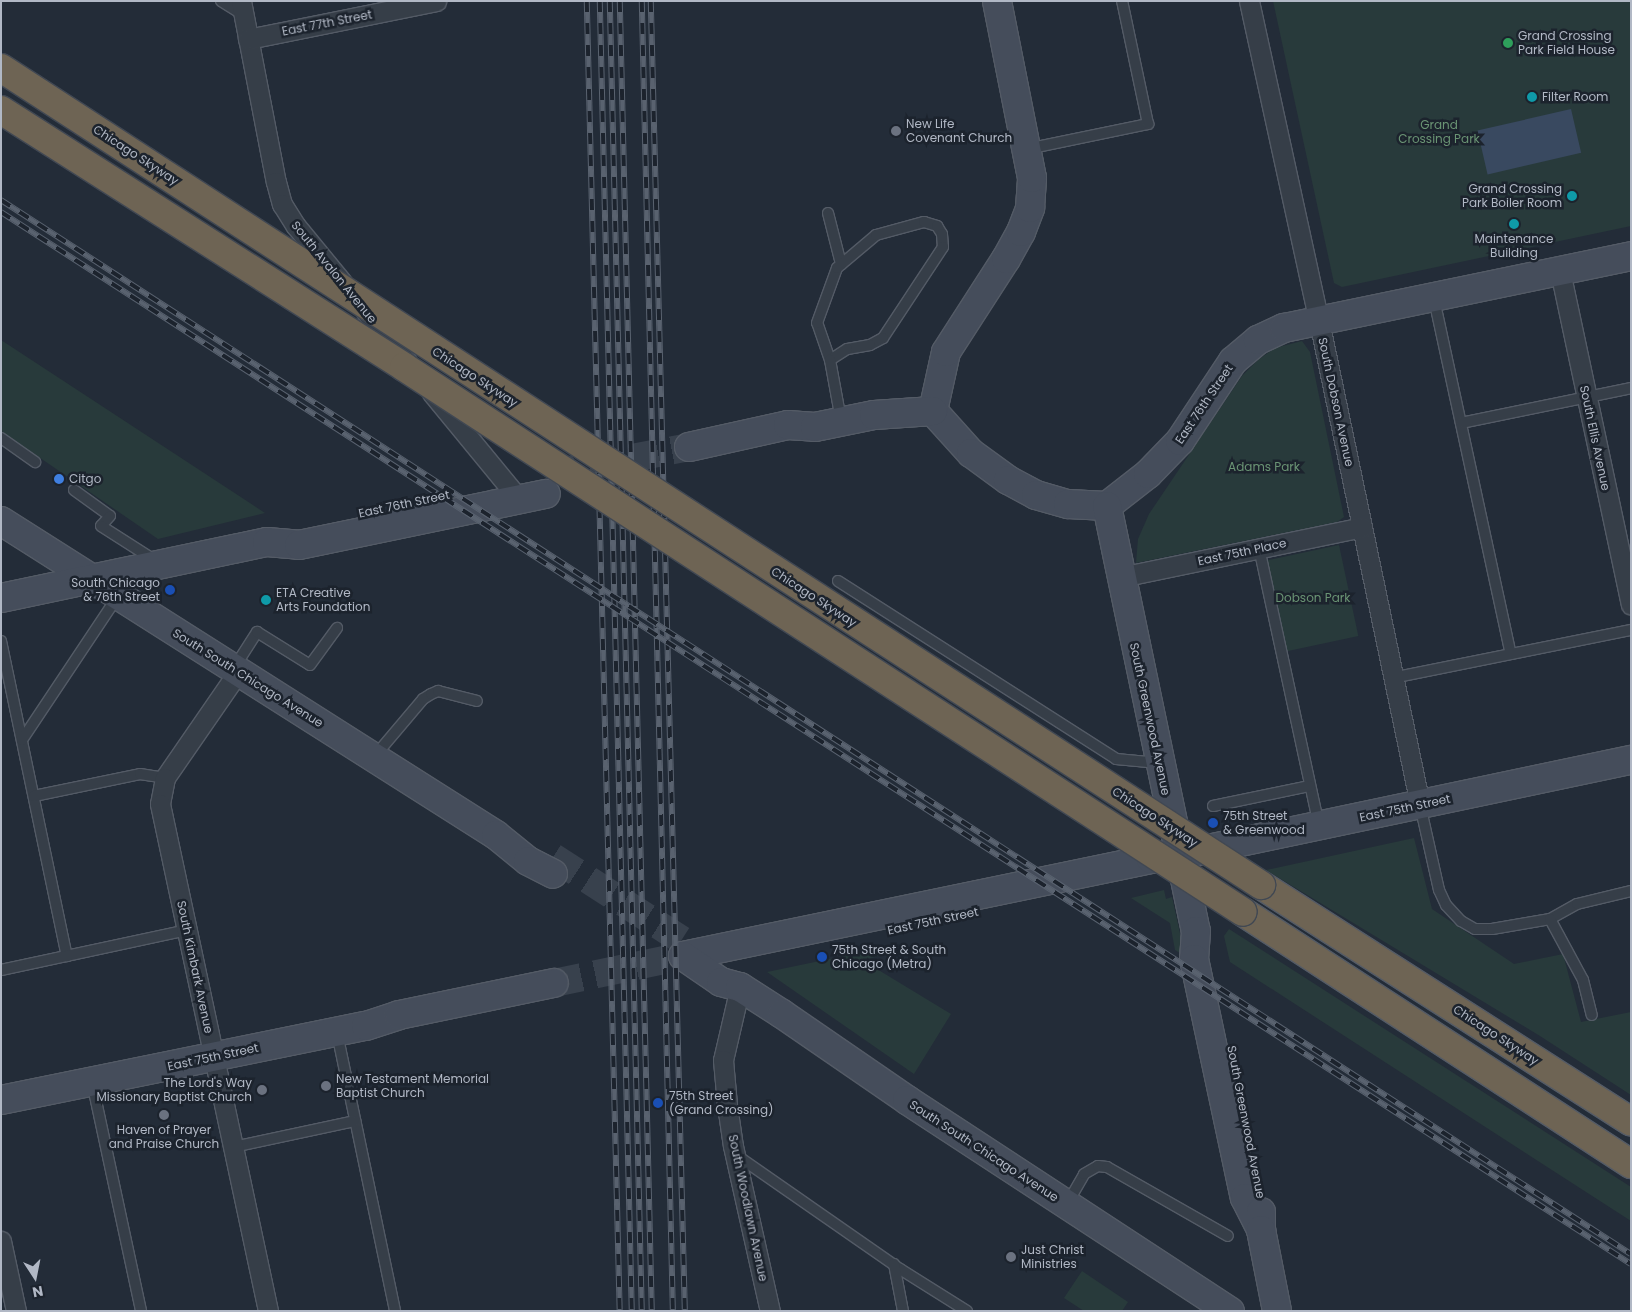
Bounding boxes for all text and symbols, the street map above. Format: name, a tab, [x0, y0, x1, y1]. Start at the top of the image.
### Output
street label: East 77th Street	[281, 7, 373, 39]
place label: Grand Crossing Park Field House	[1518, 29, 1615, 57]
marker: Grand Crossing Park Field House	[1502, 37, 1514, 49]
place label: Filter Room	[1542, 90, 1608, 104]
marker: Filter Room	[1526, 91, 1538, 103]
place label: New Life Covenant Church	[906, 117, 1012, 145]
park label: Grand Crossing Park	[1398, 118, 1480, 146]
street label: Chicago Skyway	[91, 122, 181, 188]
marker: New Life Covenant Church	[890, 125, 902, 137]
place label: Grand Crossing Park Boiler Room	[1462, 182, 1562, 210]
marker: Grand Crossing Park Boiler Room	[1566, 190, 1578, 202]
street label: South Avalon Avenue	[288, 218, 380, 326]
marker: Maintenance Building	[1508, 218, 1520, 230]
place label: Maintenance Building	[1474, 232, 1554, 260]
street label: South Dobson Avenue	[1315, 336, 1357, 468]
street label: Chicago Skyway	[430, 344, 520, 410]
street label: East 76th Street	[1172, 362, 1236, 446]
street label: South Ellis Avenue	[1577, 384, 1613, 492]
park label: Adams Park	[1228, 460, 1300, 474]
place label: Citgo	[69, 472, 101, 486]
marker: Citgo	[53, 473, 65, 485]
street label: East 76th Street	[357, 487, 451, 521]
street label: East 75th Place	[1196, 536, 1288, 568]
street label: Chicago Skyway	[769, 564, 859, 630]
place label: South Chicago & 76th Street	[71, 576, 160, 604]
marker: South Chicago & 76th Street	[164, 584, 176, 596]
place label: ETA Creative Arts Foundation	[276, 586, 370, 614]
park label: Dobson Park	[1276, 591, 1350, 605]
marker: ETA Creative Arts Foundation	[260, 594, 272, 606]
street label: South South Chicago Avenue	[170, 626, 326, 730]
street label: South Greenwood Avenue	[1127, 641, 1173, 797]
street label: Chicago Skyway	[1110, 784, 1200, 850]
street label: East 75th Street	[1358, 791, 1452, 825]
place label: 75th Street & Greenwood	[1223, 809, 1305, 837]
marker: 75th Street & Greenwood	[1207, 817, 1219, 829]
street label: South Kimbark Avenue	[174, 899, 216, 1035]
street label: East 75th Street	[886, 904, 980, 938]
place label: 75th Street & South Chicago (Metra)	[832, 943, 946, 971]
marker: 75th Street & South Chicago (Metra)	[816, 951, 828, 963]
street label: Chicago Skyway	[1451, 1002, 1541, 1068]
street label: East 75th Street	[166, 1040, 260, 1074]
street label: South Greenwood Avenue	[1224, 1044, 1268, 1200]
place label: New Testament Memorial Baptist Church	[336, 1072, 489, 1100]
place label: The Lord's Way Missionary Baptist Church	[97, 1076, 252, 1104]
marker: New Testament Memorial Baptist Church	[320, 1080, 332, 1092]
marker: The Lord's Way Missionary Baptist Church	[256, 1084, 268, 1096]
place label: 75th Street (Grand Crossing)	[669, 1089, 774, 1117]
marker: 75th Street (Grand Crossing)	[651, 1096, 665, 1110]
street label: South South Chicago Avenue	[907, 1097, 1061, 1205]
marker: Haven of Prayer and Praise Church	[158, 1109, 170, 1121]
place label: Haven of Prayer and Praise Church	[109, 1123, 219, 1151]
street label: South Woodlawn Avenue	[725, 1133, 771, 1283]
place label: Just Christ Ministries	[1021, 1243, 1084, 1271]
marker: Just Christ Ministries	[1005, 1251, 1017, 1263]
north arrow	[10, 1252, 60, 1302]
text: N	[31, 1281, 45, 1303]

